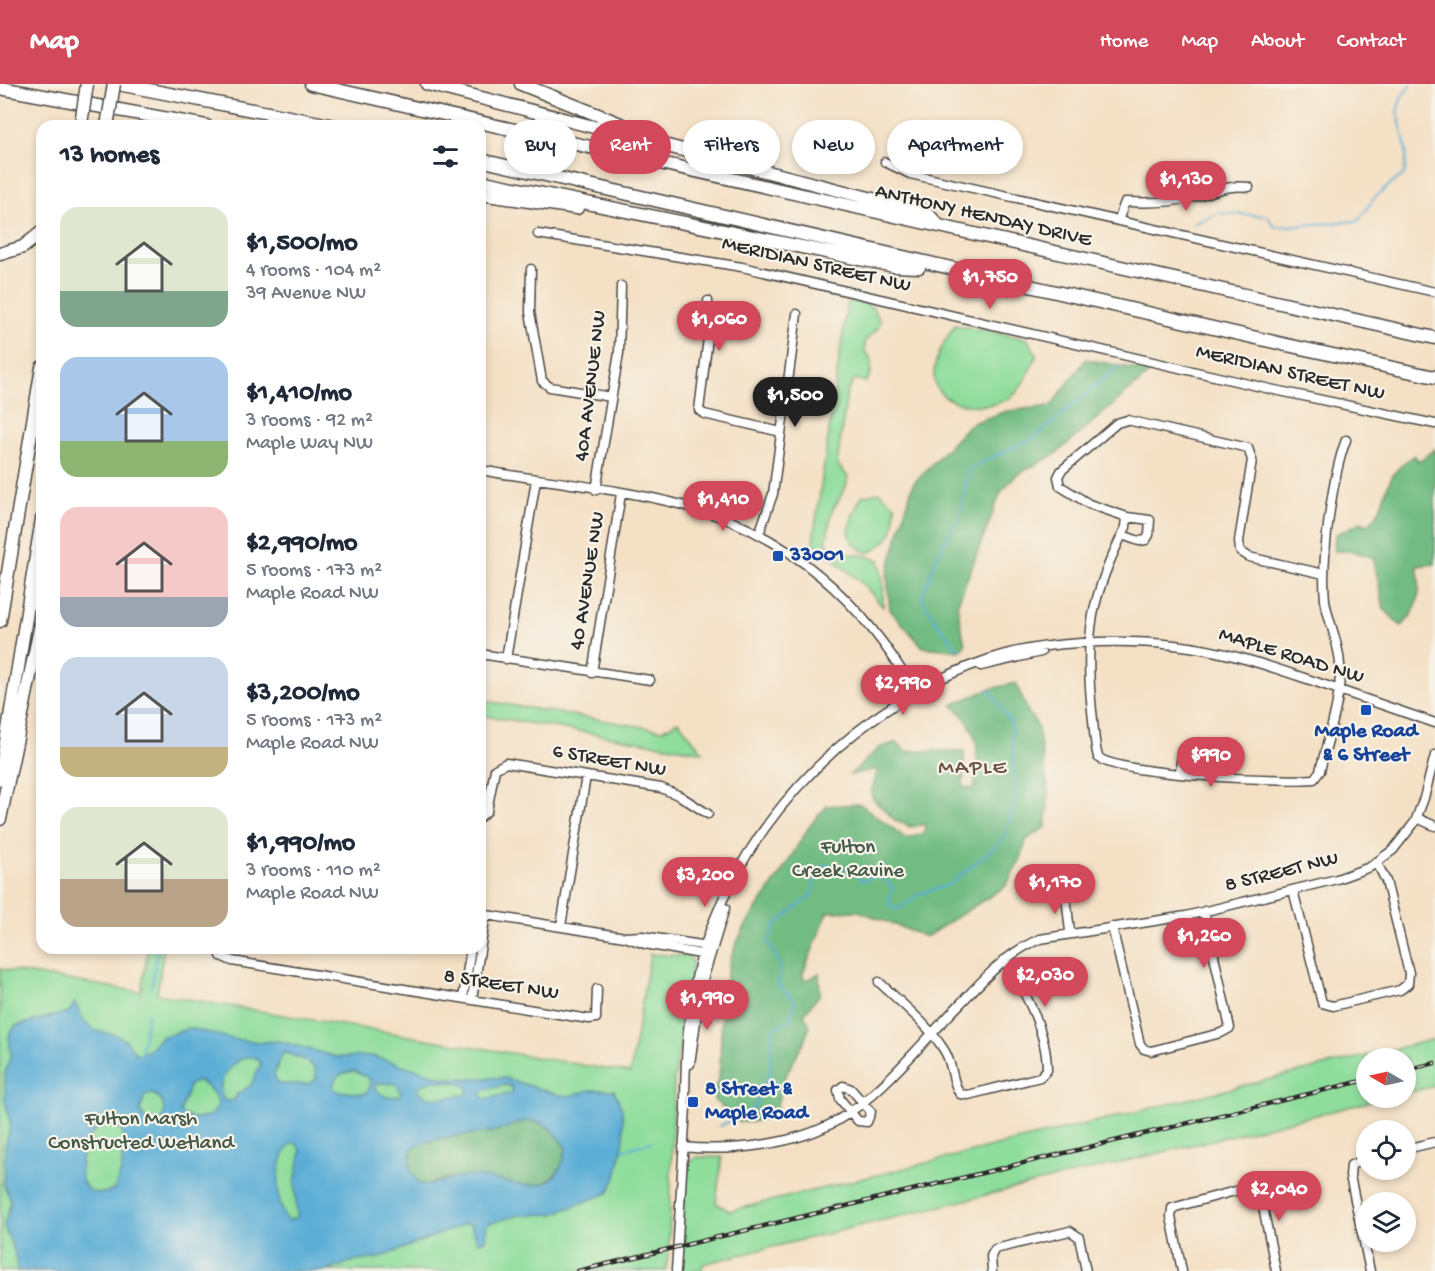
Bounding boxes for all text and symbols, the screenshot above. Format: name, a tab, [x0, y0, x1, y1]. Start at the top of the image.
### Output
text: Map	[30, 26, 79, 59]
text: Home	[1100, 30, 1148, 55]
text: Map	[1181, 30, 1218, 55]
text: About	[1251, 30, 1304, 55]
text: Contact	[1337, 30, 1405, 55]
chip: Buy	[504, 120, 577, 174]
chip: Rent	[589, 120, 671, 174]
chip: Filters	[683, 120, 780, 174]
chip: New	[792, 120, 875, 174]
chip: Apartment	[887, 120, 1023, 174]
icon: filters	[429, 140, 462, 173]
text: 13 homes	[60, 141, 159, 172]
pin: $1,130	[1137, 161, 1235, 212]
text: $1,130	[1159, 169, 1213, 192]
street label: ANTHONY HENDAY DRIVE	[872, 180, 1095, 254]
text: $1,500/mo	[246, 229, 358, 260]
icon: home	[108, 231, 180, 303]
street label: MERIDIAN STREET NW	[719, 232, 913, 300]
pin: $1,750	[941, 259, 1039, 310]
text: 4 rooms · 104 m²	[246, 260, 381, 283]
text: $1,750	[962, 267, 1018, 290]
text: 39 Avenue NW	[246, 283, 366, 306]
pin: $1,060	[670, 301, 768, 352]
street label: 40A AVENUE NW	[570, 309, 614, 463]
text: $1,060	[691, 309, 747, 332]
street label: MERIDIAN STREET NW	[1193, 340, 1387, 408]
pin: $1,500	[746, 377, 844, 428]
text: $1,410/mo	[246, 379, 352, 410]
icon: home	[108, 381, 180, 453]
text: $1,500	[767, 385, 823, 408]
text: 3 rooms · 92 m²	[246, 410, 373, 433]
text: Maple Way NW	[246, 433, 373, 456]
pin: $1,410	[674, 481, 772, 532]
text: $1,410	[697, 489, 749, 512]
street label: 40 AVENUE NW	[566, 510, 612, 652]
text: $2,990/mo	[246, 529, 358, 560]
icon: home	[108, 531, 180, 603]
place label: 33001	[789, 544, 844, 569]
marker: 33001	[771, 549, 785, 563]
text: 5 rooms · 173 m²	[246, 560, 382, 583]
text: Maple Road NW	[246, 583, 379, 606]
street label: MAPLE ROAD NW	[1215, 623, 1367, 691]
pin: $2,990	[854, 665, 952, 716]
text: $2,990	[875, 673, 931, 696]
text: $3,200/mo	[246, 679, 360, 710]
icon: home	[108, 681, 180, 753]
marker: Maple Road & 6 Street	[1359, 703, 1373, 717]
text: 5 rooms · 173 m²	[246, 710, 382, 733]
place label: Maple Road & 6 Street	[1315, 720, 1420, 769]
text: Maple Road NW	[246, 733, 379, 756]
pin: $990	[1175, 737, 1247, 788]
street label: 6 STREET NW	[550, 740, 668, 784]
text: $990	[1191, 745, 1231, 768]
district label: MAPLE	[938, 756, 1008, 782]
text: $1,990/mo	[246, 829, 355, 860]
icon: home	[108, 831, 180, 903]
park label: Fulton Creek Ravine	[792, 836, 905, 885]
street label: 8 STREET NW	[1223, 847, 1341, 899]
pin: $3,200	[656, 857, 754, 908]
text: 3 rooms · 110 m²	[246, 860, 381, 883]
pin: $1,170	[1006, 864, 1104, 915]
text: $3,200	[676, 865, 734, 888]
text: $1,170	[1028, 872, 1082, 895]
text: Maple Road NW	[246, 883, 379, 906]
pin: $1,260	[1155, 918, 1253, 969]
text: $1,260	[1177, 926, 1231, 949]
pin: $2,030	[996, 957, 1094, 1008]
street label: 8 STREET NW	[442, 965, 560, 1007]
text: $2,030	[1016, 965, 1074, 988]
pin: $1,990	[658, 980, 756, 1031]
text: $1,990	[680, 988, 734, 1011]
north arrow	[1356, 1048, 1416, 1108]
map controls	[1356, 1048, 1416, 1252]
place label: 8 Street & Maple Road	[705, 1078, 811, 1127]
marker: 8 Street & Maple Road	[686, 1095, 700, 1109]
park label: Fulton Marsh Constructed Wetland	[48, 1108, 235, 1157]
button: locate	[1356, 1120, 1416, 1180]
pin: $2,040	[1230, 1171, 1328, 1222]
text: $2,040	[1250, 1179, 1308, 1202]
button: layers	[1356, 1192, 1416, 1252]

